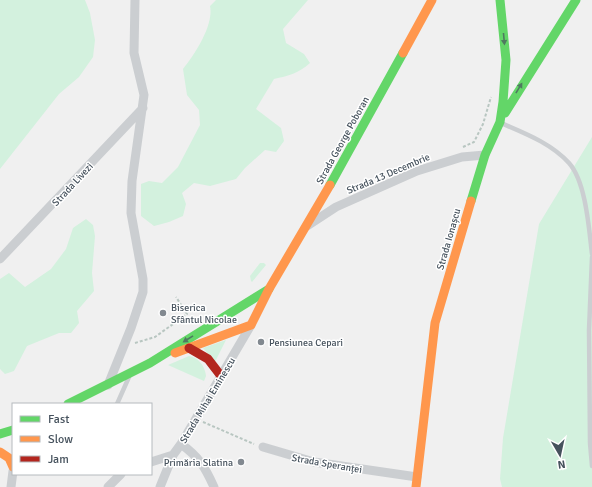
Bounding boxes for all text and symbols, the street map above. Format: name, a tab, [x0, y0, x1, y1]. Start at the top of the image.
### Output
one-way arrow	[500, 33, 507, 45]
one-way arrow	[515, 83, 523, 93]
street label: Strada George Poboran	[314, 95, 372, 186]
street label: Strada 13 Decembrie	[345, 151, 432, 197]
street label: Strada Livezi	[50, 161, 96, 209]
street label: Strada Ionașcu	[434, 207, 463, 271]
place label: Biserica Sfântul Nicolae	[171, 302, 237, 326]
marker: Biserica Sfântul Nicolae	[158, 308, 168, 318]
one-way arrow	[183, 335, 193, 343]
marker: Pensiunea Cepari	[256, 337, 266, 347]
place label: Pensiunea Cepari	[269, 337, 343, 349]
street label: Strada Mihai Eminescu	[178, 355, 238, 446]
legend	[12, 403, 152, 475]
text: Fast	[48, 412, 69, 427]
text: Slow	[48, 432, 73, 447]
north arrow	[540, 435, 580, 475]
text: Jam	[48, 452, 69, 467]
street label: Strada Speranței	[291, 452, 363, 476]
place label: Primăria Slatina	[164, 457, 233, 469]
marker: Primăria Slatina	[236, 457, 246, 467]
text: N	[557, 457, 566, 471]

